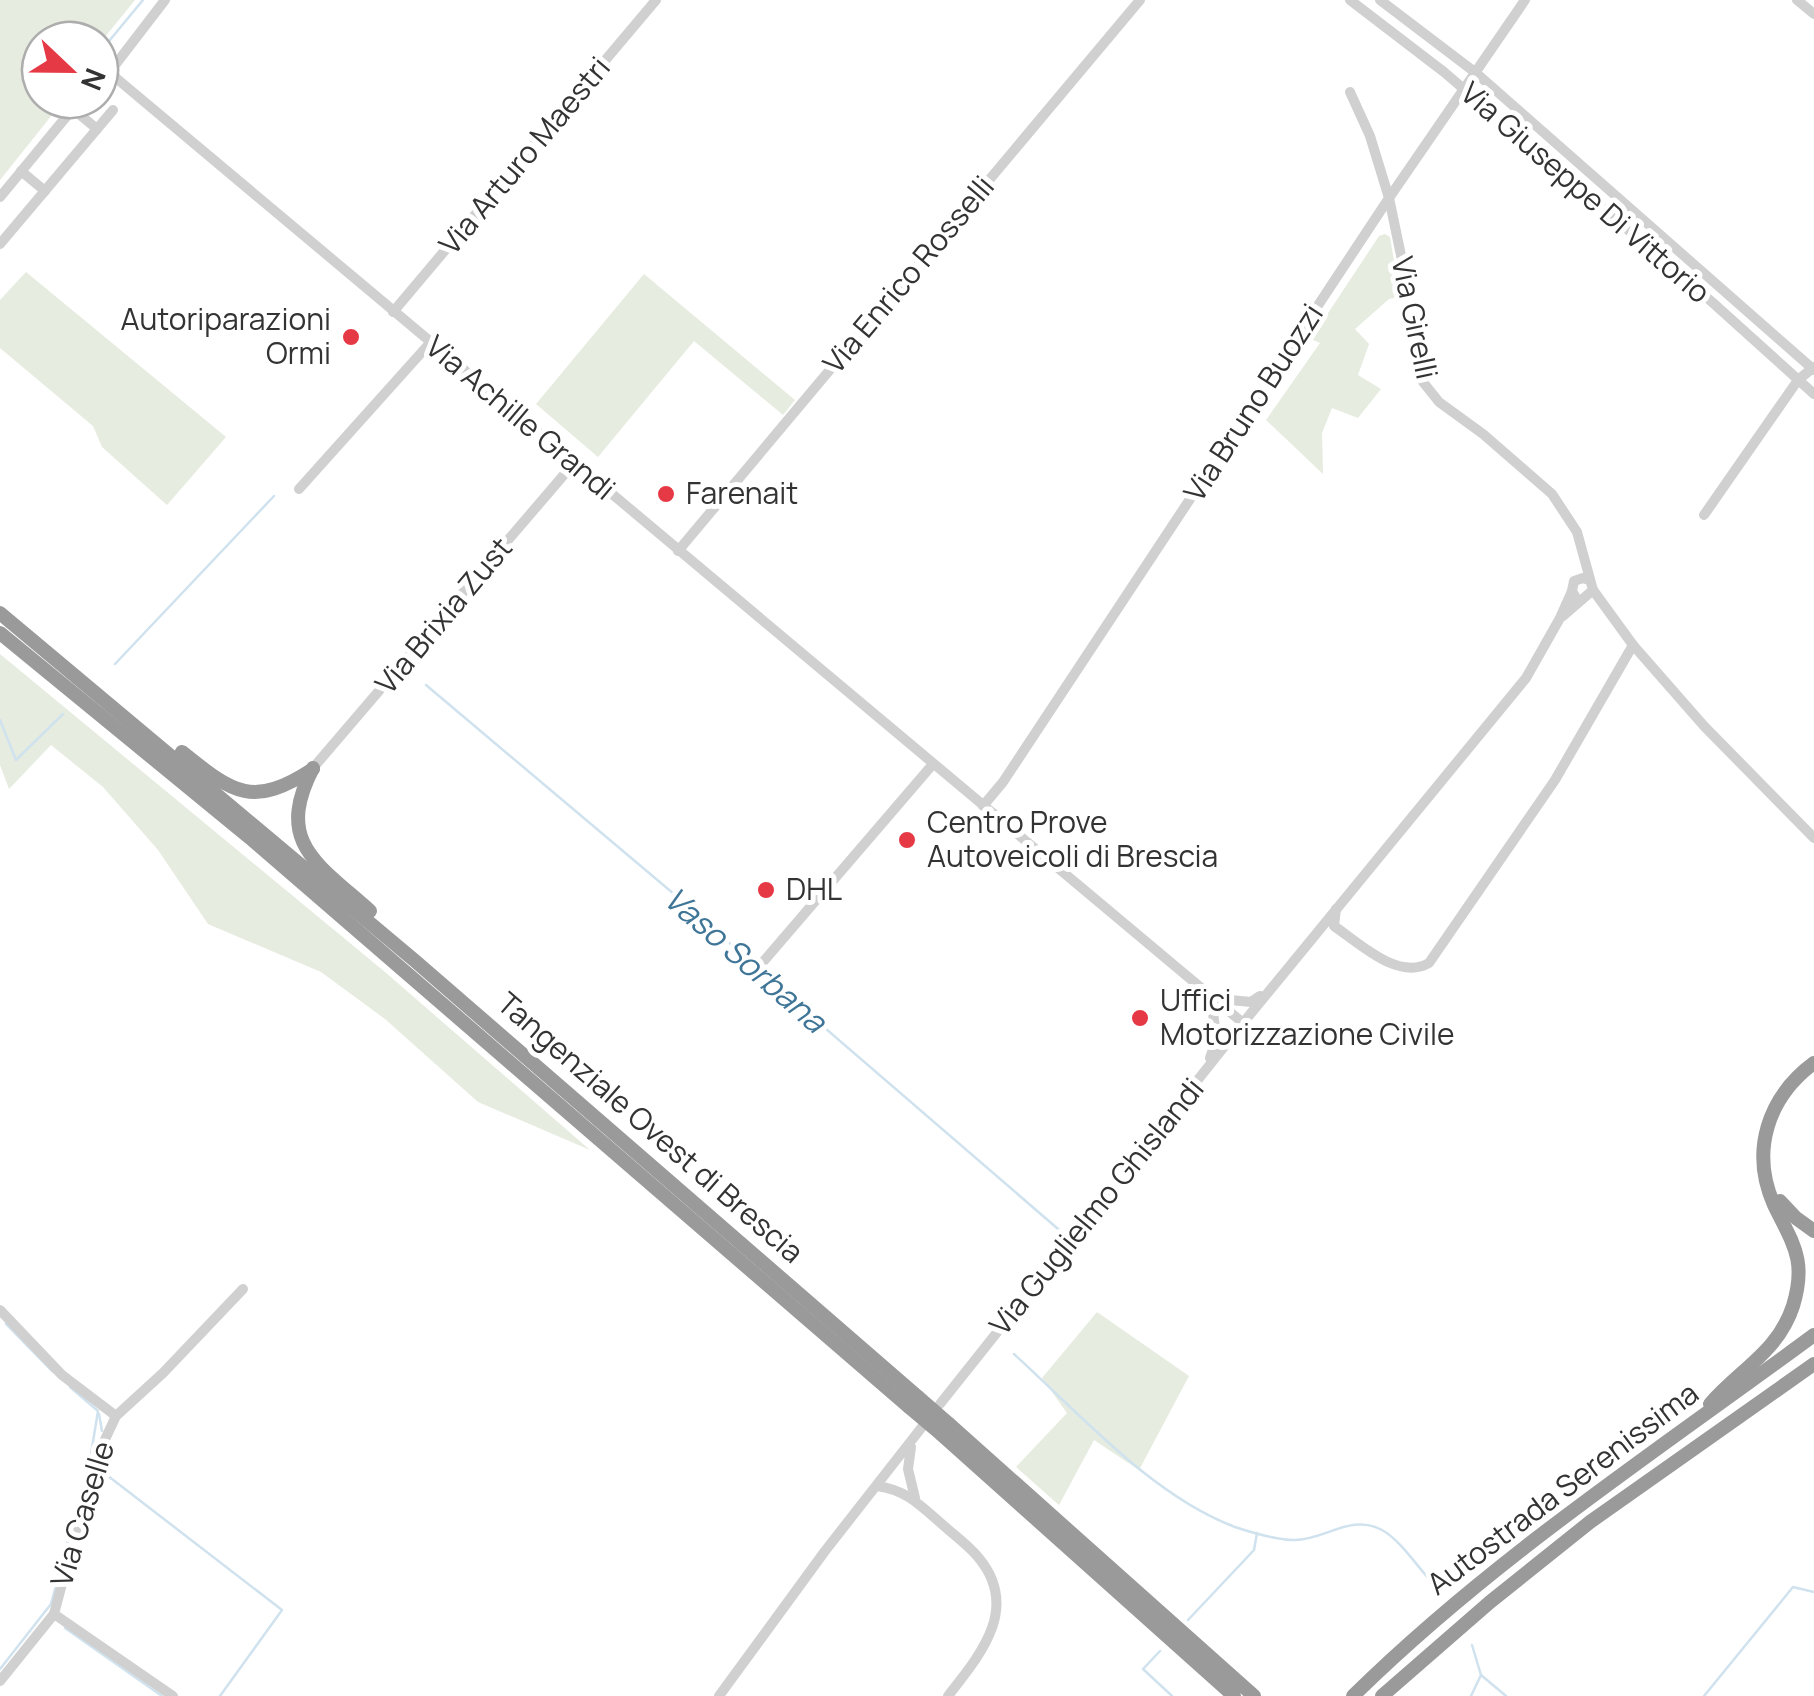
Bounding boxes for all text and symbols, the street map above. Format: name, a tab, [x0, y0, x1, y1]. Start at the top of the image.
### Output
north arrow	[20, 20, 120, 120]
street label: Via Arturo Maestri	[429, 48, 619, 262]
text: N	[73, 63, 115, 96]
street label: Via Giuseppe Di Vittorio	[1452, 72, 1720, 312]
street label: Via Enrico Rosselli	[813, 166, 1003, 382]
street label: Via Girelli	[1382, 253, 1448, 383]
street label: Via Bruno Buozzi	[1174, 295, 1332, 509]
place label: Autoriparazioni Ormi	[120, 298, 331, 373]
street label: Via Achille Grandi	[418, 325, 624, 508]
marker: Autoriparazioni Ormi	[340, 326, 362, 348]
place label: Farenait	[686, 472, 798, 513]
marker: Farenait	[655, 483, 677, 505]
street label: Via Brixia Zust	[365, 528, 521, 702]
place label: Centro Prove Autoveicoli di Brescia	[927, 801, 1218, 876]
marker: Centro Prove Autoveicoli di Brescia	[896, 829, 918, 851]
place label: DHL	[786, 868, 842, 909]
water label: Vaso Sorbana	[655, 877, 838, 1043]
marker: DHL	[755, 879, 777, 901]
place label: Uffici Motorizzazione Civile	[1160, 979, 1455, 1054]
street label: Tangenziale Ovest di Brescia	[489, 982, 813, 1271]
marker: Uffici Motorizzazione Civile	[1129, 1007, 1151, 1029]
street label: Via Guglielmo Ghislandi	[979, 1069, 1212, 1343]
street label: Autostrada Serenissima	[1418, 1372, 1706, 1603]
street label: Via Caselle	[40, 1436, 123, 1591]

